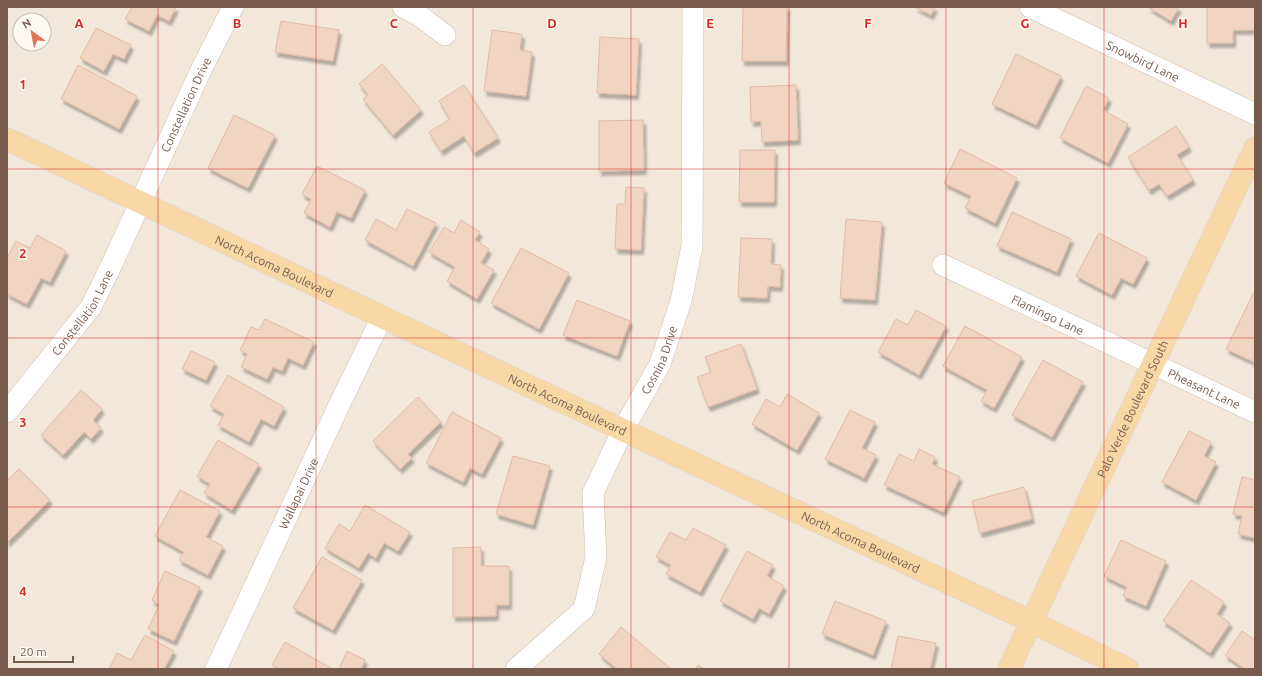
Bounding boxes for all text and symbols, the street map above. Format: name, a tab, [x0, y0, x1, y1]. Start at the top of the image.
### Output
north arrow	[12, 12, 52, 52]
text: N	[20, 16, 33, 31]
text: A	[74, 16, 84, 30]
text: B	[233, 16, 242, 30]
text: C	[390, 16, 399, 30]
text: D	[547, 16, 557, 30]
text: E	[706, 16, 714, 30]
text: F	[864, 16, 872, 30]
text: G	[1021, 16, 1030, 30]
text: H	[1178, 16, 1188, 30]
street label: Snowbird Lane	[1104, 38, 1182, 84]
street label: Constellation Drive	[158, 55, 213, 154]
text: 1	[19, 77, 27, 91]
street label: North Acoma Boulevard	[213, 232, 335, 299]
text: 2	[19, 246, 27, 260]
street label: Constellation Lane	[49, 268, 115, 358]
street label: Flamingo Lane	[1010, 292, 1086, 337]
street label: Cosnina Drive	[638, 324, 679, 396]
street label: Palo Verde Boulevard South	[1094, 338, 1170, 479]
street label: Pheasant Lane	[1166, 366, 1243, 411]
street label: North Acoma Boulevard	[506, 371, 629, 437]
text: 3	[19, 415, 27, 429]
street label: Wallapai Drive	[276, 456, 320, 531]
street label: North Acoma Boulevard	[800, 508, 922, 575]
text: 4	[19, 584, 27, 598]
scale bar	[14, 638, 73, 664]
text: 20 m	[20, 645, 47, 658]

